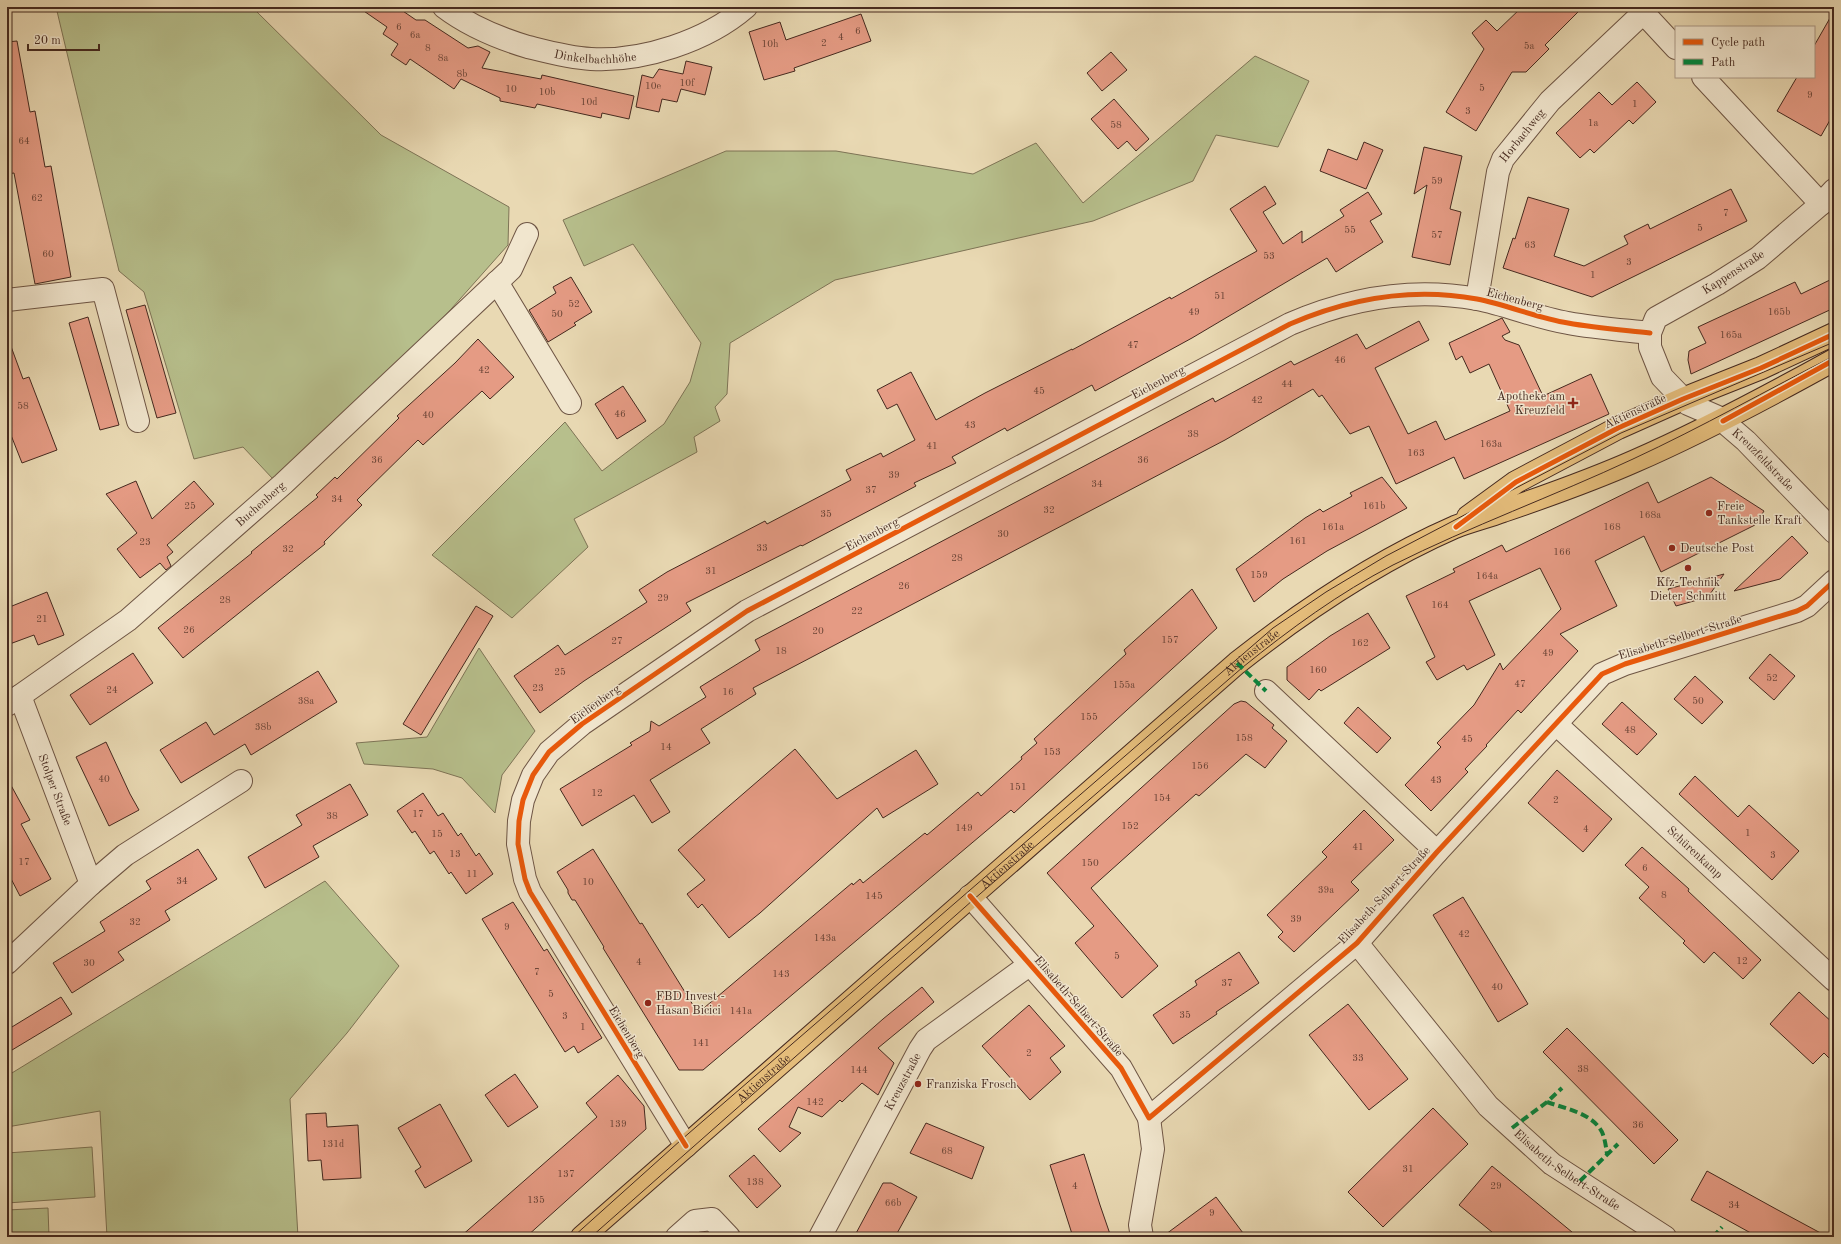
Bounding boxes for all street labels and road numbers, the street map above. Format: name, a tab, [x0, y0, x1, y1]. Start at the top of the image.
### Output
street label: Dinkelbachhöhe	[553, 49, 638, 66]
street label: Horbachweg	[1498, 107, 1548, 165]
street label: Kappenstraße	[1700, 248, 1767, 297]
street label: Eichenberg	[1485, 287, 1545, 313]
street label: Eichenberg	[1130, 364, 1187, 402]
street label: Aktienstraße	[1603, 392, 1669, 431]
street label: Kreuzfeldstraße	[1729, 427, 1796, 494]
street label: Buchenberg	[234, 479, 289, 529]
street label: Eichenberg	[844, 516, 901, 554]
street label: Elisabeth-Selbert-Straße	[1617, 613, 1744, 662]
street label: Aktienstraße	[1222, 627, 1283, 678]
street label: Eichenberg	[568, 683, 623, 727]
street label: Stolper Straße	[35, 753, 73, 828]
street label: Schürenkamp	[1664, 824, 1724, 881]
street label: Aktienstraße	[978, 838, 1037, 892]
street label: Elisabeth-Selbert-Straße	[1337, 844, 1433, 947]
street label: Elisabeth-Selbert-Straße	[1032, 954, 1125, 1059]
street label: Eichenberg	[606, 1004, 647, 1061]
street label: Kreuzstraße	[883, 1051, 924, 1113]
street label: Aktienstraße	[735, 1052, 793, 1106]
street label: Elisabeth-Selbert-Straße	[1511, 1128, 1622, 1213]

